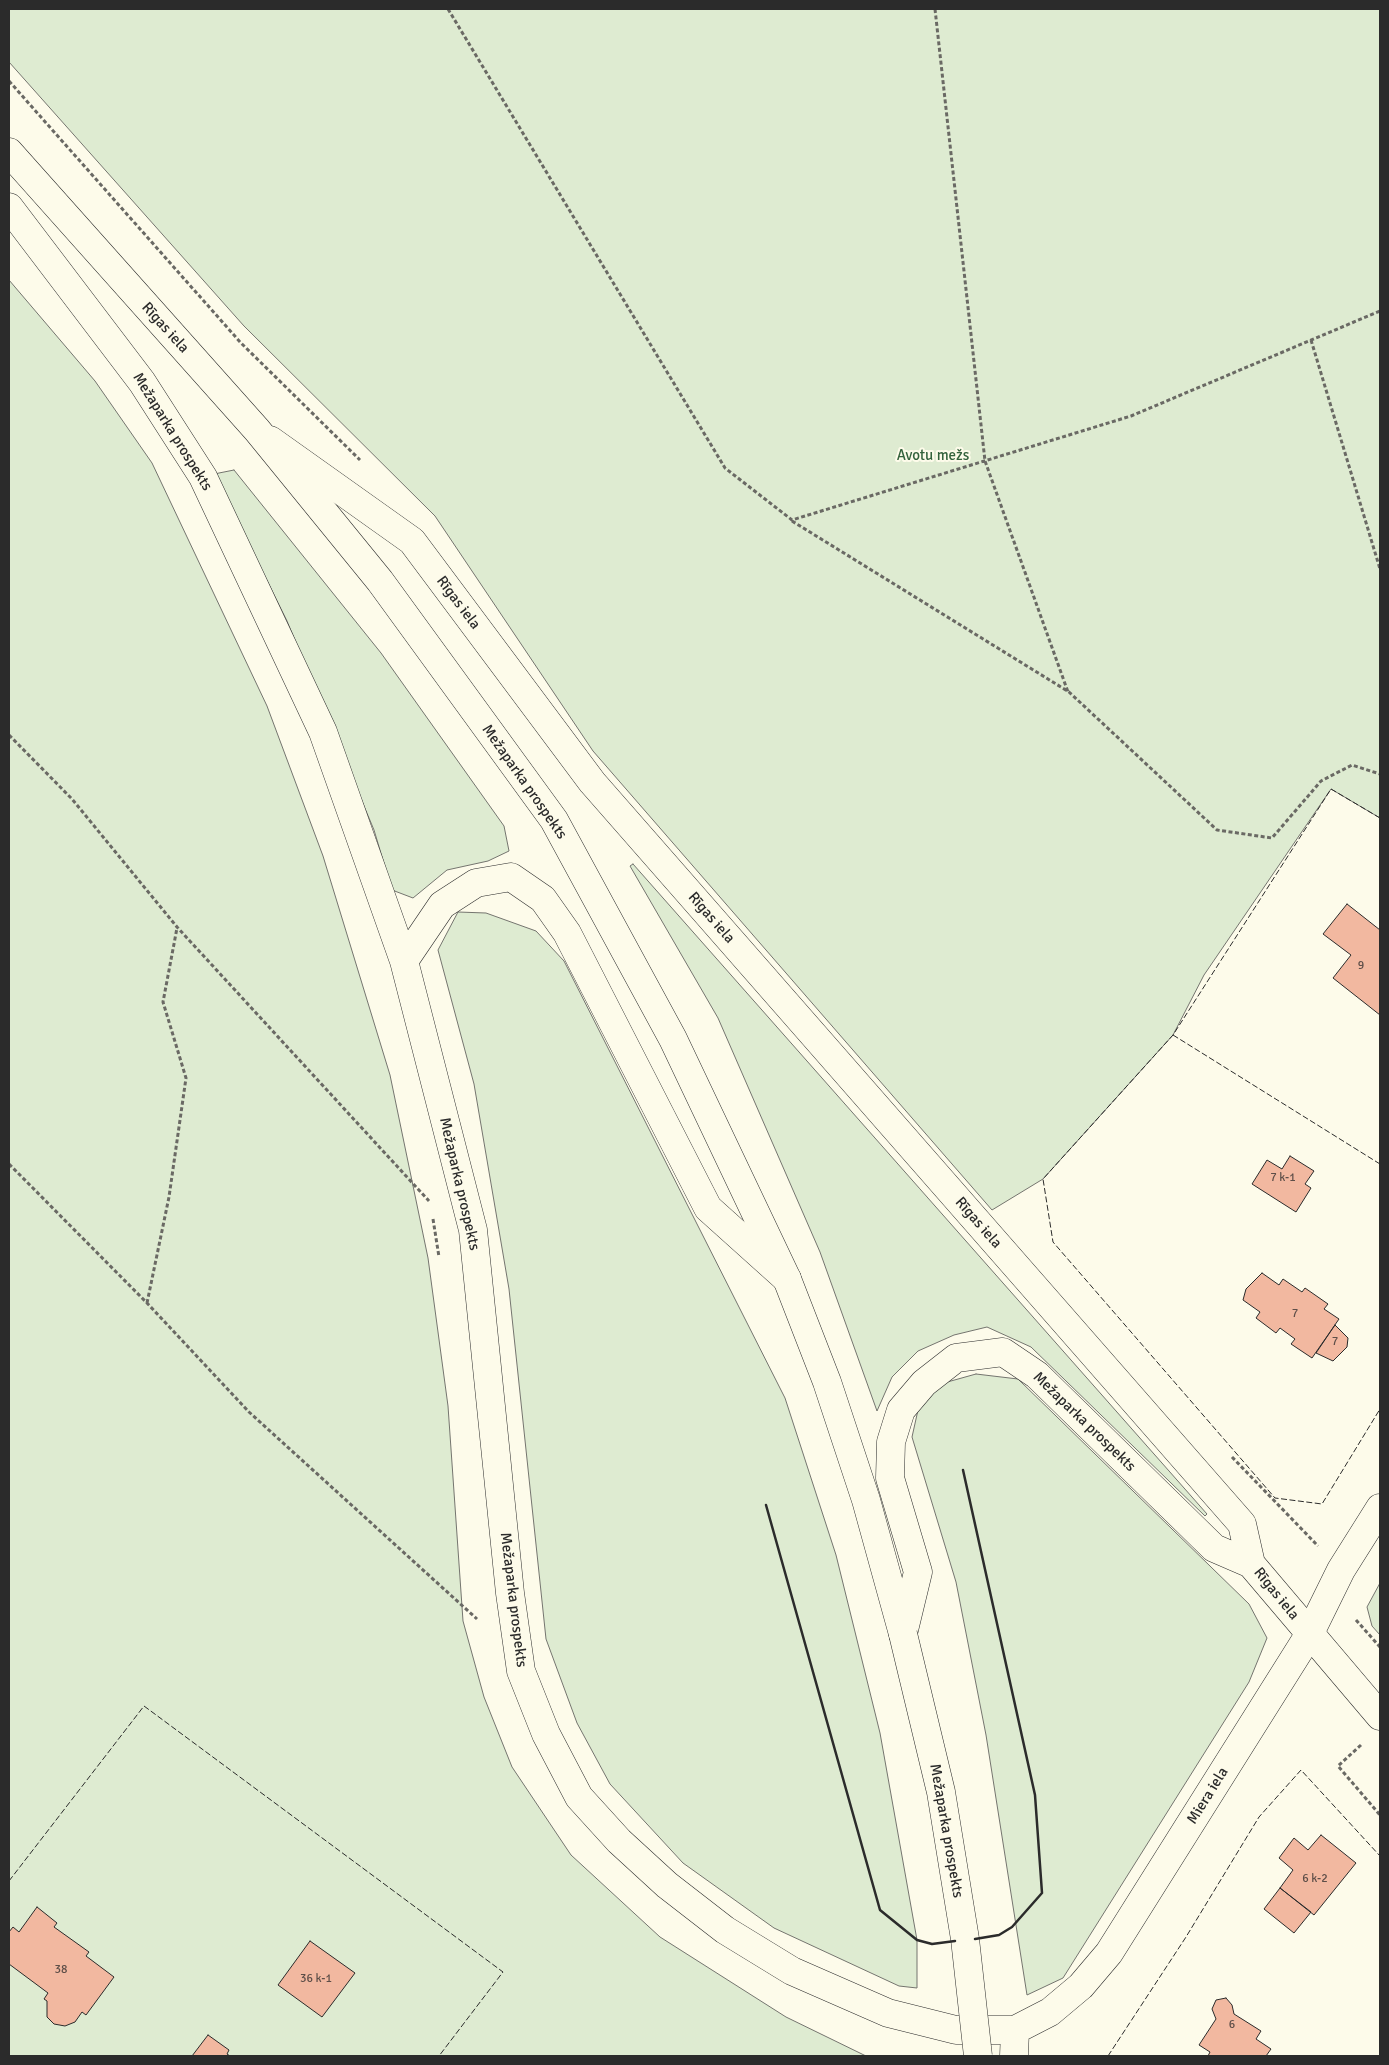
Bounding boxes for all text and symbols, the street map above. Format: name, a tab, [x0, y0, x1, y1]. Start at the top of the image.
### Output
street label: Rīgas iela	[138, 299, 192, 357]
street label: Mežaparka prospekts	[128, 370, 216, 494]
park label: Avotu mežs	[897, 447, 969, 465]
street label: Rīgas iela	[432, 573, 484, 633]
street label: Mežaparka prospekts	[478, 721, 570, 843]
street label: Rīgas iela	[684, 889, 738, 947]
house number: 9	[1358, 959, 1364, 973]
street label: Mežaparka prospekts	[435, 1116, 483, 1252]
house number: 7 k-1	[1270, 1171, 1296, 1185]
street label: Rīgas iela	[951, 1194, 1005, 1252]
house number: 7	[1292, 1307, 1298, 1321]
house number: 7	[1332, 1335, 1338, 1349]
street label: Mežaparka prospekts	[1029, 1368, 1139, 1476]
street label: Mežaparka prospekts	[496, 1532, 530, 1668]
street label: Rīgas iela	[1249, 1564, 1303, 1624]
street label: Mežaparka prospekts	[925, 1763, 967, 1899]
street label: Miera iela	[1184, 1764, 1232, 1828]
house number: 6 k-2	[1302, 1872, 1328, 1886]
house number: 38	[55, 1963, 67, 1977]
house number: 36 k-1	[300, 1972, 332, 1986]
house number: 6	[1229, 2018, 1235, 2032]

